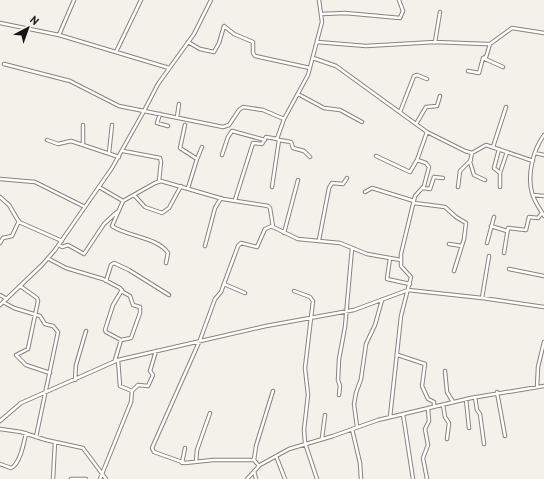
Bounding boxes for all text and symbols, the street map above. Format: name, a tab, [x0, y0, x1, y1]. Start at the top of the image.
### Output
north arrow	[8, 8, 48, 48]
text: N	[27, 13, 42, 28]

